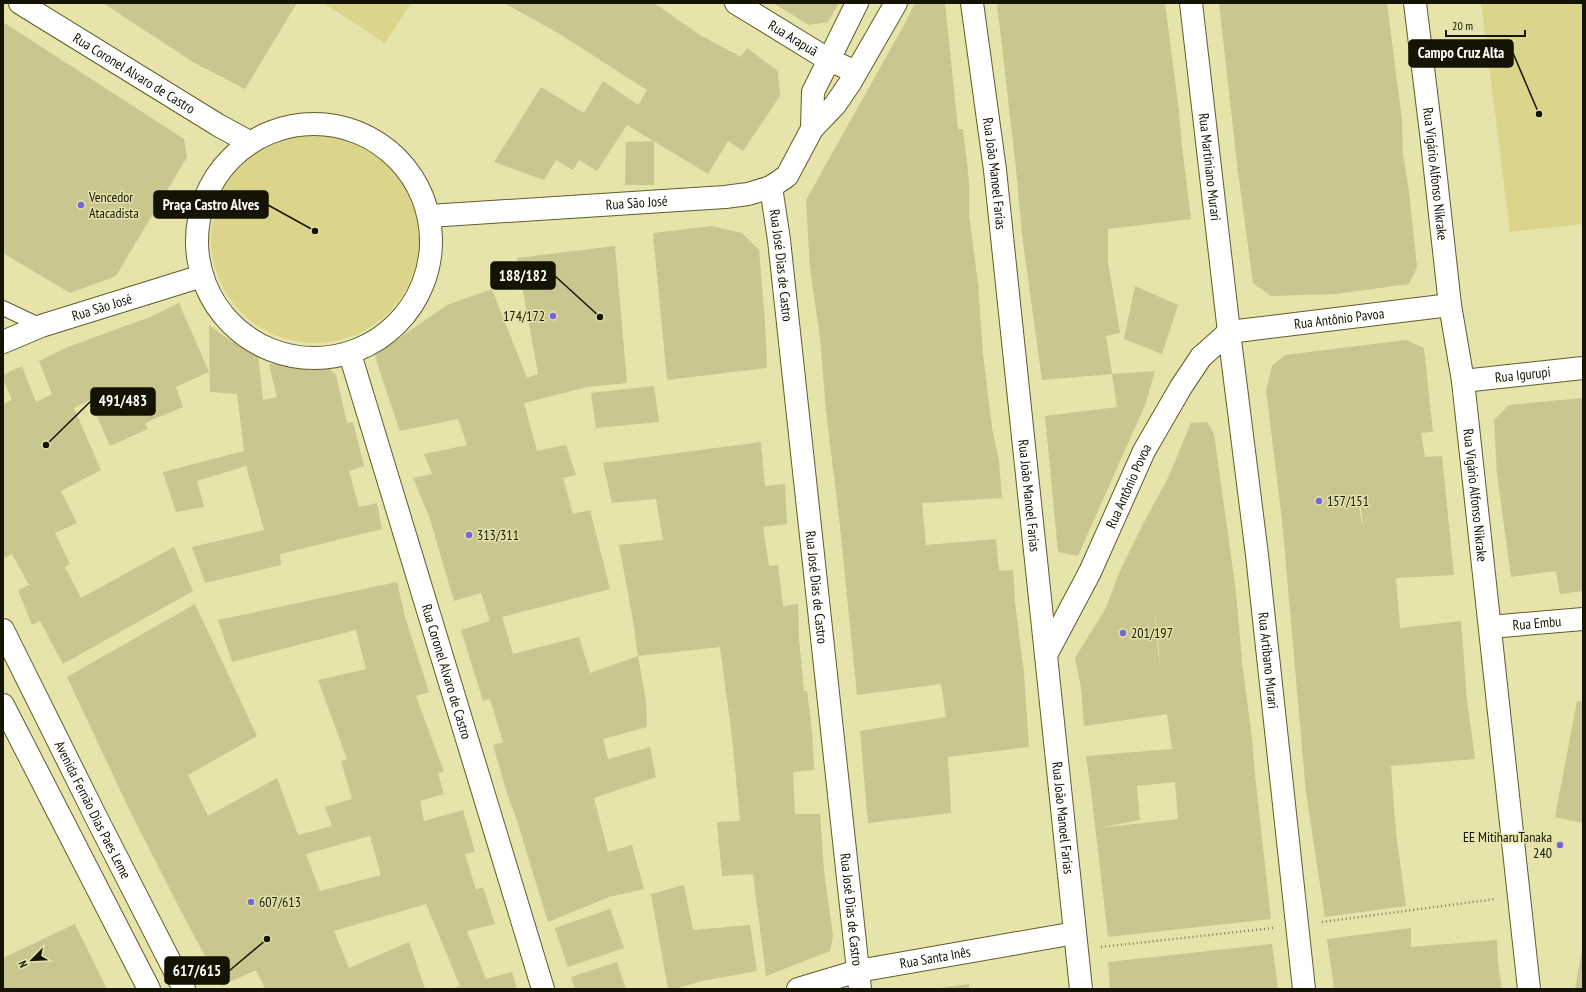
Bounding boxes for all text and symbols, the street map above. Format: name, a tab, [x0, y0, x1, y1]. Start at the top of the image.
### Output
scale bar	[1446, 12, 1525, 38]
street label: Rua Arapuã	[765, 16, 821, 60]
text: 20 m	[1452, 18, 1473, 33]
street label: Rua Coronel Alvaro de Castro	[70, 29, 198, 118]
callout: Campo Cruz Alta	[1409, 40, 1513, 67]
text: Campo Cruz Alta	[1418, 43, 1504, 62]
street label: Rua Vigário Alfonso Nikrake	[1419, 106, 1452, 241]
street label: Rua Martiniano Murari	[1195, 112, 1225, 222]
street label: Rua João Manoel Farias	[979, 116, 1010, 231]
place label: Vencedor Atacadista	[88, 188, 139, 222]
callout: Praça Castro Alves	[154, 191, 268, 218]
street label: Rua São José	[605, 192, 668, 214]
text: Praça Castro Alves	[163, 195, 259, 214]
marker: Vencedor Atacadista	[76, 200, 86, 210]
street label: Rua José Dias de Castro	[765, 208, 797, 323]
callout: 188/182	[491, 262, 555, 289]
text: 188/182	[499, 266, 547, 285]
street label: Rua São José	[70, 289, 134, 325]
street label: Rua Antônio Pavoa	[1293, 304, 1385, 333]
place label: 174/172	[503, 307, 545, 325]
marker: 174/172	[548, 311, 558, 321]
street label: Rua Igurupi	[1494, 363, 1551, 386]
callout: 491/483	[91, 388, 155, 415]
text: 491/483	[99, 391, 147, 410]
street label: Rua Vigário Alfonso Nikrake	[1459, 428, 1492, 563]
street label: Rua João Manoel Farias	[1014, 439, 1044, 553]
street label: Rua Antônio Povoa	[1102, 440, 1155, 531]
place label: 157/151	[1327, 492, 1369, 510]
marker: 157/151	[1314, 496, 1324, 506]
place label: 313/311	[477, 526, 519, 544]
marker: 313/311	[464, 530, 474, 540]
street label: Rua José Dias de Castro	[802, 530, 832, 645]
street label: Rua Coronel Alvaro de Castro	[418, 602, 476, 741]
street label: Rua Artibano Murari	[1254, 611, 1283, 710]
street label: Rua Embu	[1512, 612, 1562, 634]
place label: 201/197	[1131, 624, 1173, 642]
marker: 201/197	[1118, 628, 1128, 638]
street label: Avenida Fernão Dias Paes Leme	[51, 738, 135, 882]
street label: Rua João Manoel Farias	[1048, 761, 1078, 875]
place label: EE MitiharuTanaka 240	[1463, 828, 1552, 862]
marker: EE MitiharuTanaka 240	[1555, 840, 1565, 850]
street label: Rua José Dias de Castro	[836, 852, 866, 967]
place label: 607/613	[259, 893, 301, 911]
marker: 607/613	[246, 897, 256, 907]
north arrow	[12, 940, 52, 980]
street label: Rua Santa Inês	[898, 942, 972, 973]
callout: 617/615	[165, 957, 229, 984]
text: N	[15, 958, 30, 970]
text: 617/615	[173, 961, 221, 980]

